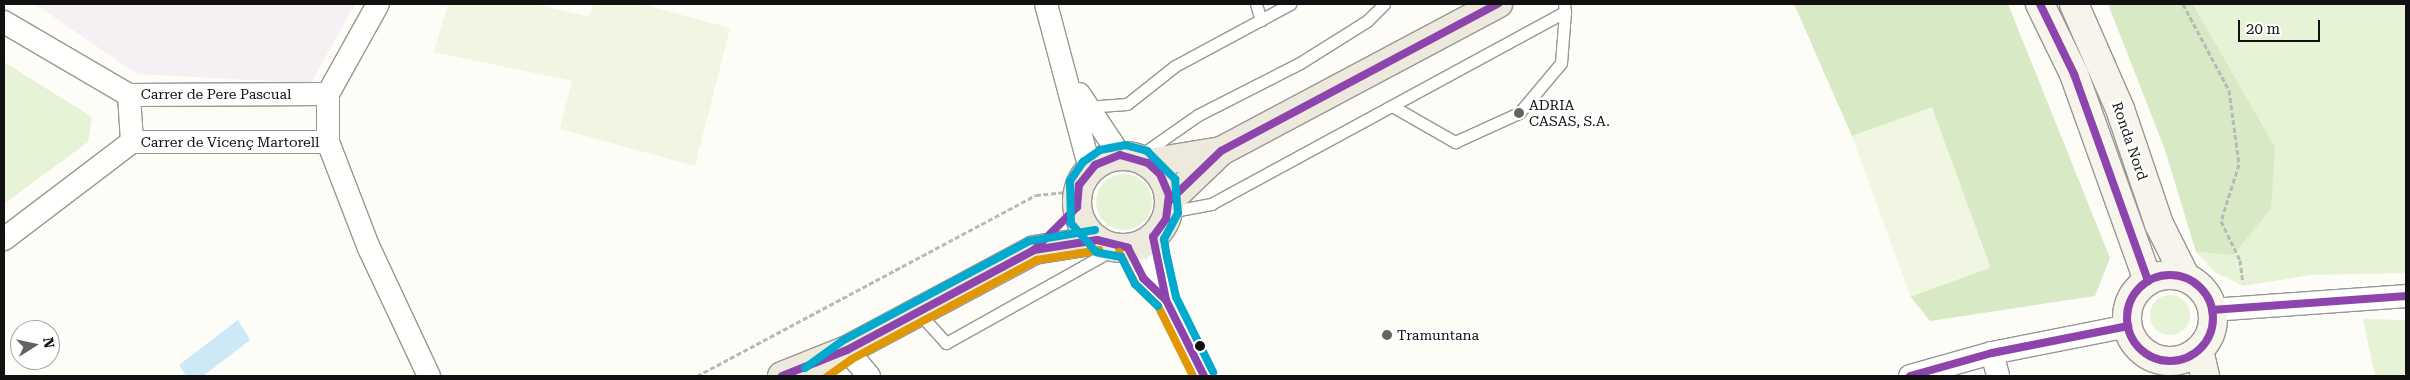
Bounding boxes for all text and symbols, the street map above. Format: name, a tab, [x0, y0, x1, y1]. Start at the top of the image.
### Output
scale bar	[2240, 10, 2322, 42]
text: 20 m	[2246, 20, 2280, 38]
street label: Carrer de Pere Pascual	[141, 86, 291, 102]
place label: ADRIA CASAS, S.A.	[1529, 97, 1610, 130]
street label: Ronda Nord	[2109, 100, 2151, 182]
marker: ADRIA CASAS, S.A.	[1513, 107, 1525, 119]
street label: Carrer de Vicenç Martorell	[141, 134, 319, 150]
north arrow	[10, 320, 60, 370]
place label: Tramuntana	[1397, 327, 1479, 343]
marker: Tramuntana	[1381, 329, 1393, 341]
text: N	[40, 336, 58, 349]
unlabelled marker	[1195, 341, 1205, 351]

